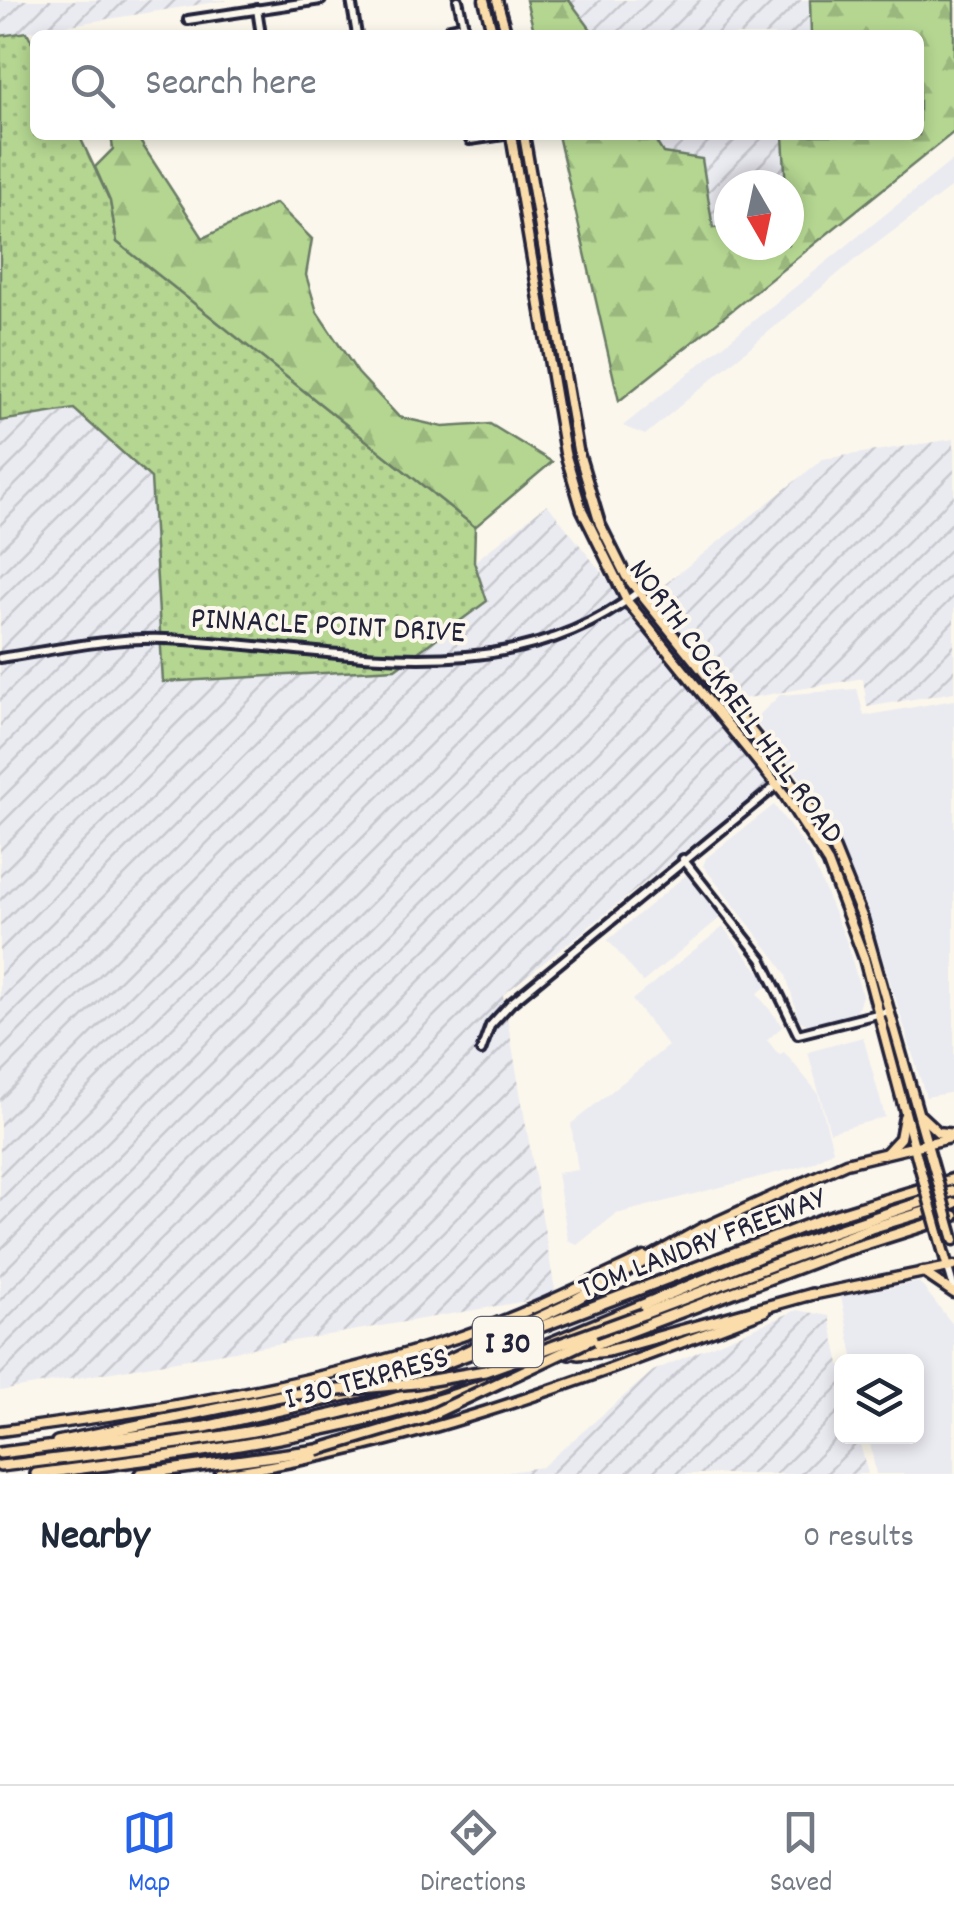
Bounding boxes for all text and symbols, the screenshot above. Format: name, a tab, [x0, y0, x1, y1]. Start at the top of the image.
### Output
search box	[30, 30, 924, 140]
icon: search	[65, 58, 120, 113]
text: Search here	[145, 58, 317, 113]
north arrow	[714, 170, 804, 260]
street label: NORTH COCKRELL HILL ROAD	[615, 551, 853, 855]
street label: PINNACLE POINT DRIVE	[189, 598, 467, 658]
street label: TOM LANDRY FREEWAY	[573, 1177, 834, 1314]
road number: I 30	[473, 1317, 543, 1367]
street label: I 30 TEXPRESS	[280, 1337, 454, 1425]
map controls	[834, 1354, 924, 1444]
button: layers	[834, 1354, 924, 1444]
text: Nearby	[40, 1509, 150, 1569]
text: 0 results	[803, 1516, 914, 1562]
tab: Map	[122, 1805, 177, 1905]
tab: Directions	[420, 1805, 526, 1905]
tab: Saved	[770, 1805, 832, 1905]

